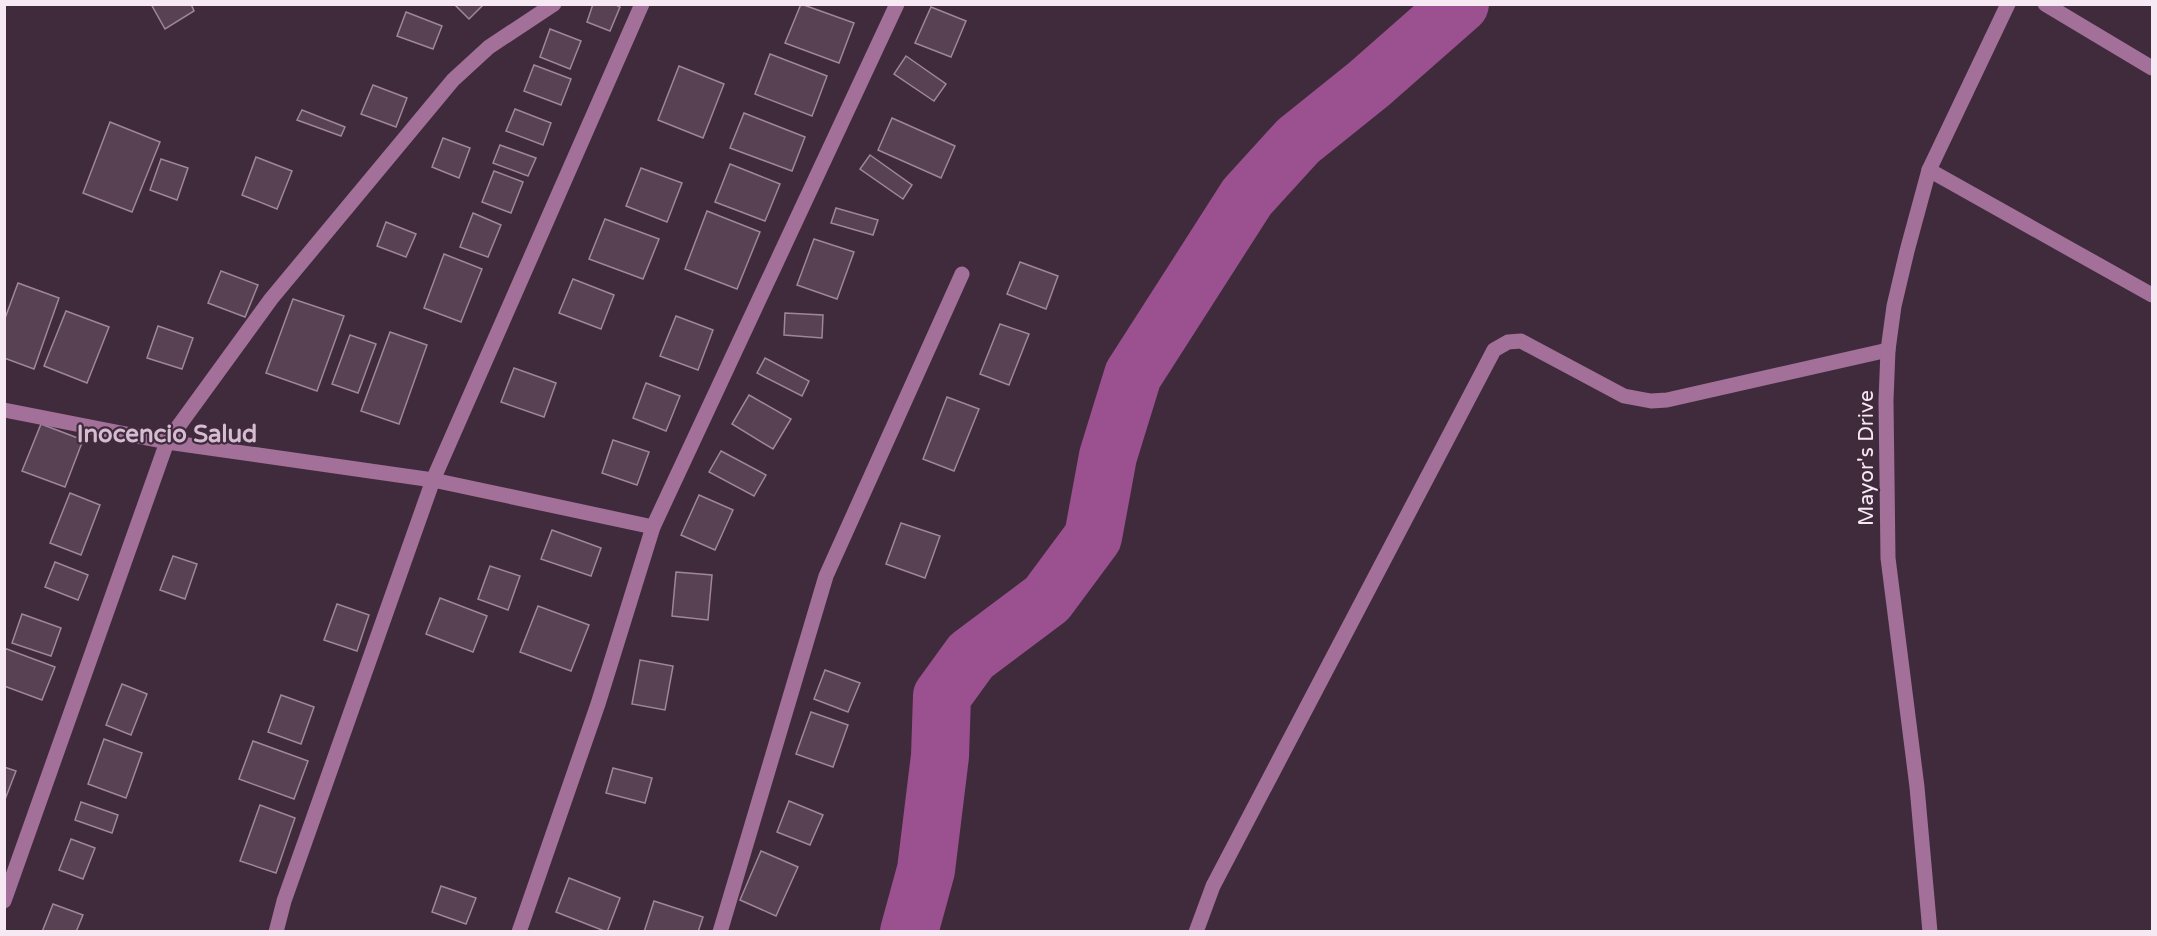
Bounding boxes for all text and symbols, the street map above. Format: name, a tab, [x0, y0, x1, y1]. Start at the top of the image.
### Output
street label: Mayor's Drive	[1854, 390, 1879, 526]
district label: Inocencio Salud	[77, 420, 257, 449]

